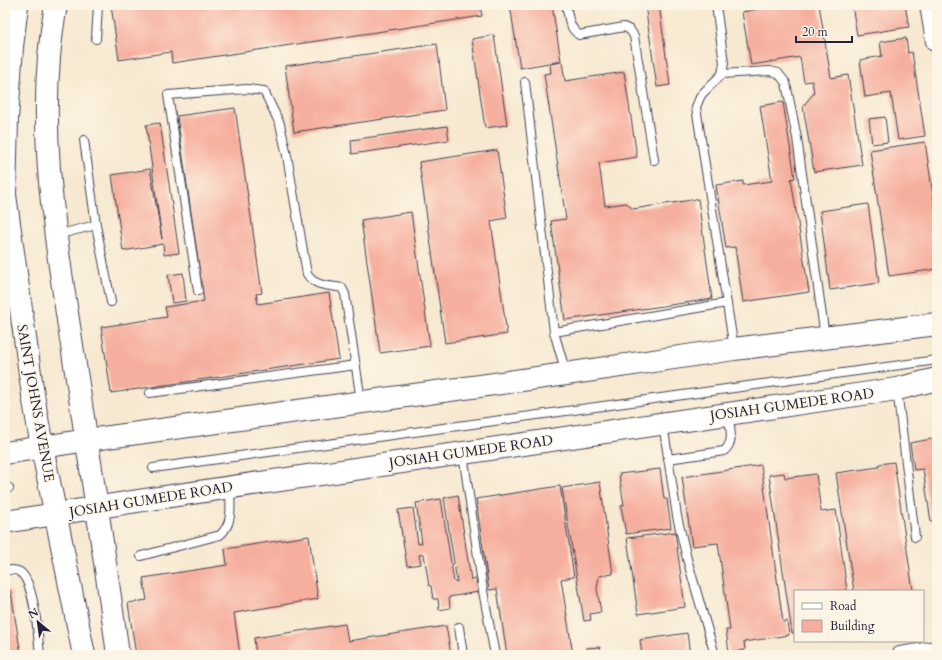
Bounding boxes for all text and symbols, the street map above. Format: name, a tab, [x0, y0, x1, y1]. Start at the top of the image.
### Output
scale bar	[796, 18, 852, 44]
text: 20 m	[802, 24, 829, 40]
street label: SAINT JOHNS AVENUE	[12, 323, 59, 484]
street label: JOSIAH GUMEDE ROAD	[707, 384, 875, 426]
street label: JOSIAH GUMEDE ROAD	[386, 431, 554, 473]
street label: JOSIAH GUMEDE ROAD	[66, 477, 234, 522]
legend	[794, 590, 924, 642]
text: Road	[830, 598, 857, 614]
north arrow	[18, 602, 58, 642]
text: N	[26, 605, 42, 623]
text: Building	[830, 618, 875, 634]

